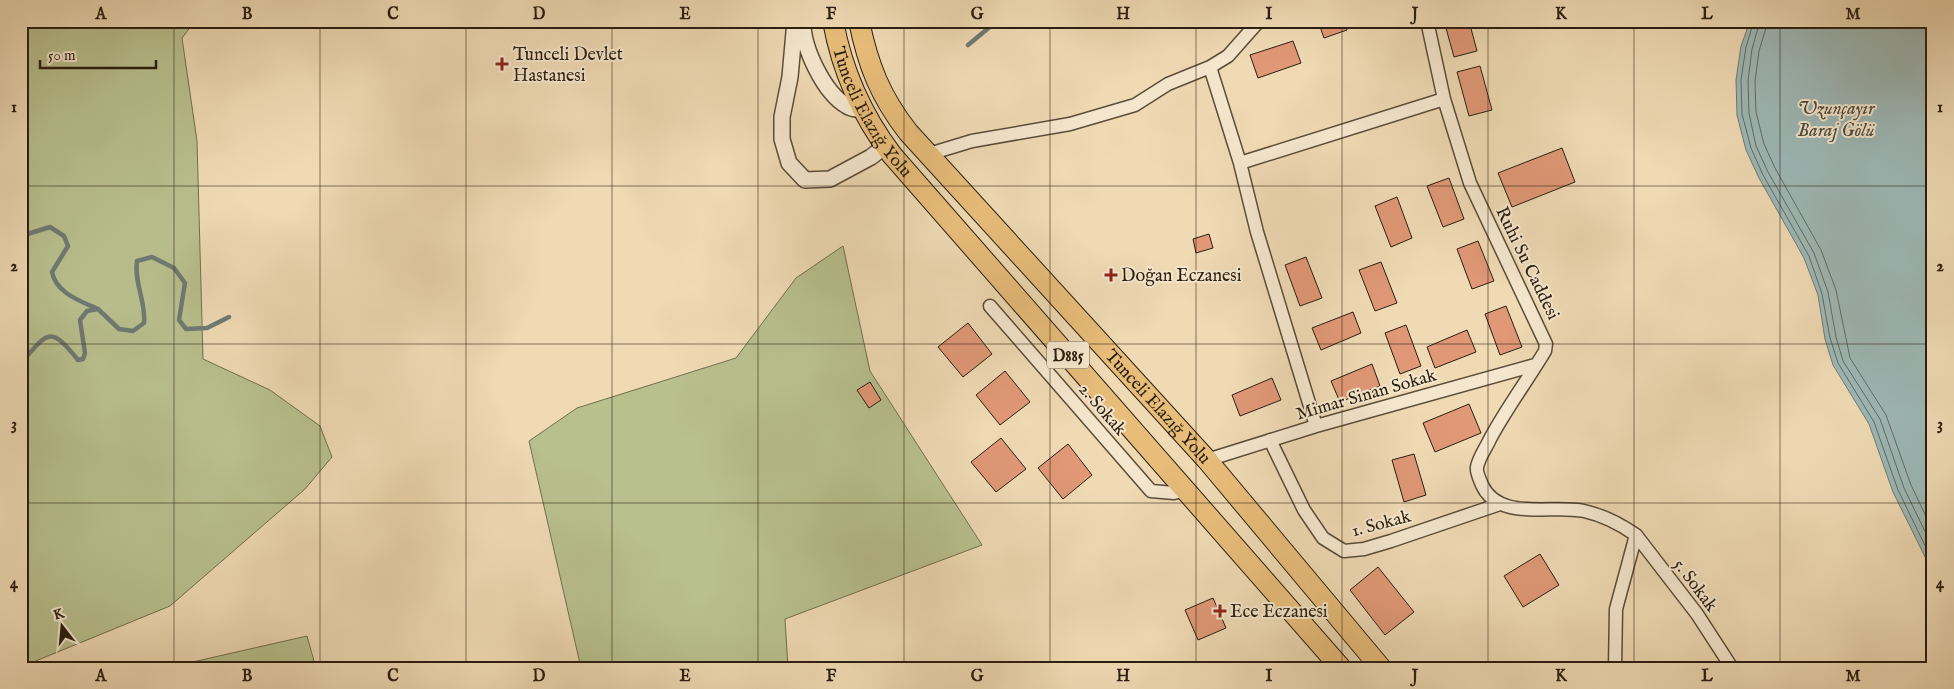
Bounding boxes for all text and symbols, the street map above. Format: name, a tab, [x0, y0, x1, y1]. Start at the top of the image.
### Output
text: A	[95, 5, 108, 25]
text: B	[242, 5, 253, 25]
text: C	[387, 5, 399, 25]
text: D	[533, 5, 546, 25]
text: E	[679, 5, 691, 25]
text: F	[826, 5, 837, 25]
text: G	[971, 5, 984, 25]
text: H	[1116, 5, 1130, 25]
text: I	[1266, 5, 1273, 25]
text: J	[1410, 5, 1419, 25]
text: K	[1555, 5, 1568, 25]
text: L	[1701, 5, 1713, 25]
text: M	[1845, 5, 1861, 25]
scale bar	[40, 38, 156, 70]
place label: Tunceli Devlet Hastanesi	[513, 44, 623, 88]
street label: Tunceli Elazığ Yolu	[826, 44, 917, 183]
text: 50 m	[48, 46, 76, 65]
marker: Tunceli Devlet Hastanesi	[495, 57, 509, 71]
water label: Uzunçayır Baraj Gölü	[1797, 97, 1876, 143]
text: 1	[11, 98, 17, 118]
text: 1	[1937, 98, 1943, 118]
street label: Ruhi Su Caddesi	[1489, 203, 1564, 324]
text: 2	[10, 257, 18, 277]
text: 2	[1936, 257, 1944, 277]
place label: Doğan Eczanesi	[1121, 265, 1242, 288]
marker: Doğan Eczanesi	[1105, 269, 1117, 281]
road number: D885	[1047, 342, 1089, 368]
street label: Tunceli Elazığ Yolu	[1099, 345, 1215, 470]
street label: Mimar Sinan Sokak	[1294, 364, 1440, 426]
street label: 2. Sokak	[1073, 379, 1131, 441]
text: 3	[11, 415, 17, 435]
text: 3	[1937, 415, 1943, 435]
street label: 1. Sokak	[1349, 505, 1414, 543]
street label: 5. Sokak	[1667, 555, 1722, 617]
text: 4	[10, 574, 19, 594]
text: 4	[1936, 574, 1945, 594]
place label: Ece Eczanesi	[1230, 601, 1328, 624]
north arrow	[38, 602, 88, 652]
text: K	[51, 604, 67, 625]
marker: Ece Eczanesi	[1214, 605, 1226, 617]
text: A	[95, 667, 108, 687]
text: B	[242, 667, 253, 687]
text: C	[387, 667, 399, 687]
text: D	[533, 667, 546, 687]
text: E	[679, 667, 691, 687]
text: F	[826, 667, 837, 687]
text: G	[971, 667, 984, 687]
text: H	[1116, 667, 1130, 687]
text: I	[1266, 667, 1273, 687]
text: J	[1410, 667, 1419, 687]
text: K	[1555, 667, 1568, 687]
text: L	[1701, 667, 1713, 687]
text: M	[1845, 667, 1861, 687]

